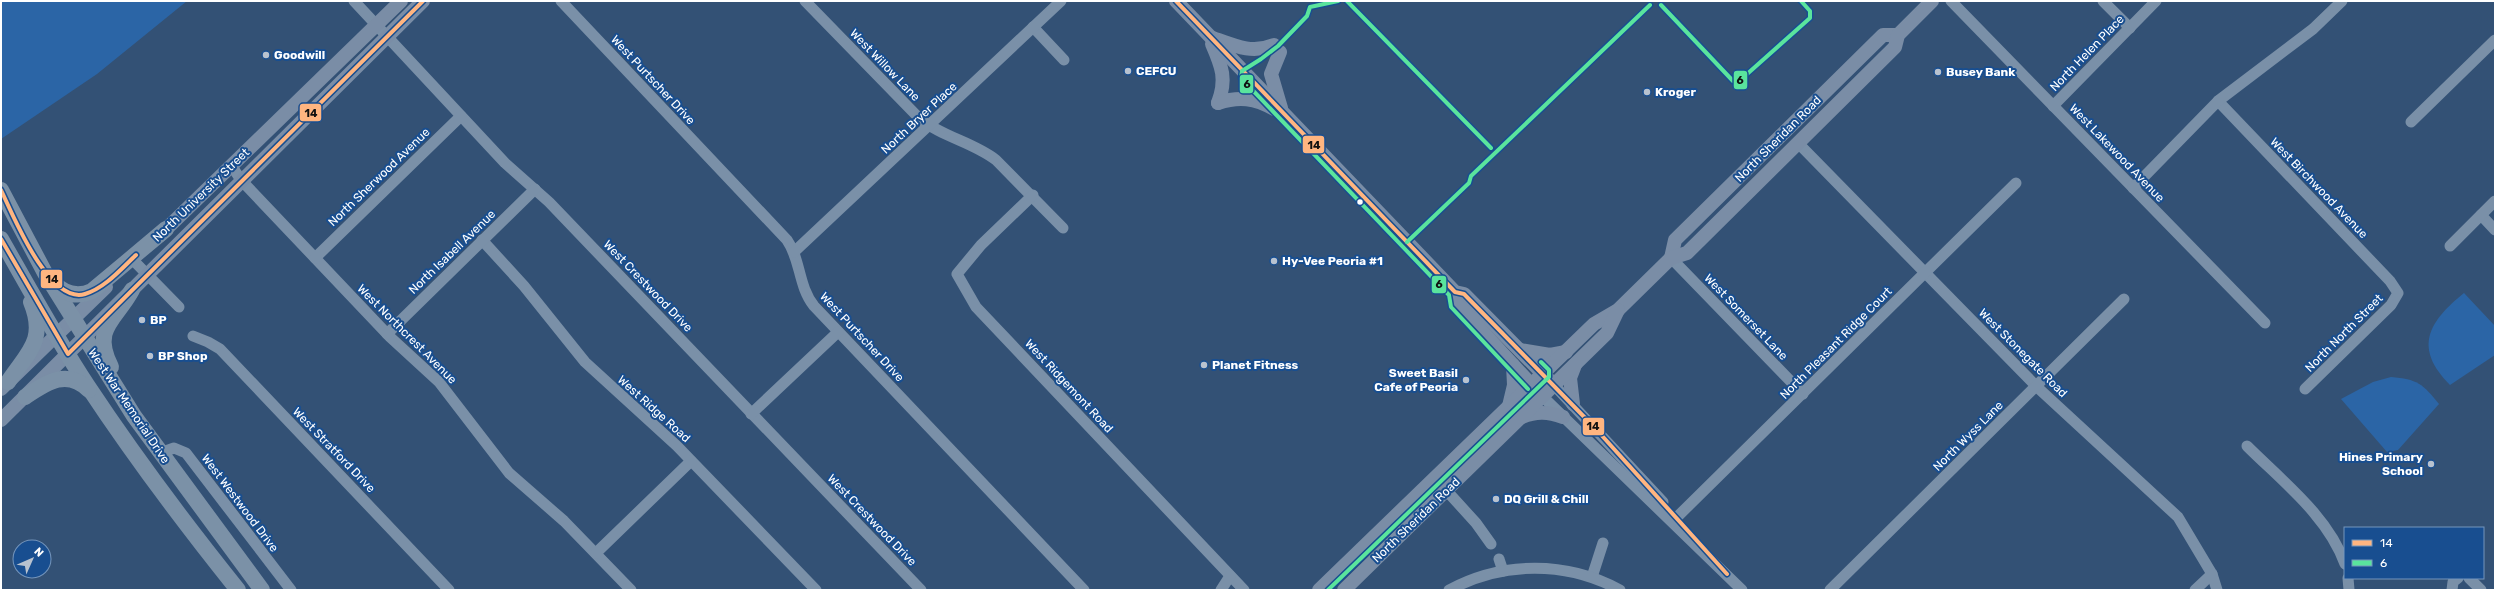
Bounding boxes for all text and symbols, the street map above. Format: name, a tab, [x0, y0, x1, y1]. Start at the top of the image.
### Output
street label: North Helen Place	[2047, 12, 2127, 94]
street label: West Willow Lane	[847, 26, 923, 104]
street label: West Purtscher Drive	[608, 32, 698, 128]
place label: Goodwill	[274, 48, 325, 62]
marker: Goodwill	[261, 50, 271, 60]
place label: CEFCU	[1136, 64, 1177, 78]
place label: Busey Bank	[1946, 65, 2015, 79]
marker: CEFCU	[1123, 66, 1133, 76]
marker: Busey Bank	[1933, 67, 1943, 77]
line badge: 6	[1733, 70, 1748, 90]
line badge: 6	[1239, 74, 1254, 94]
text: 6	[1736, 74, 1744, 87]
text: 6	[1243, 78, 1251, 91]
street label: North Bryer Place	[878, 79, 960, 157]
place label: Kroger	[1655, 85, 1696, 99]
marker: Kroger	[1642, 87, 1652, 97]
street label: North Sheridan Road	[1732, 93, 1824, 185]
street label: West Lakewood Avenue	[2067, 101, 2168, 205]
line badge: 14	[299, 103, 322, 122]
text: 14	[305, 107, 318, 120]
street label: North Sherwood Avenue	[325, 125, 433, 229]
line badge: 14	[1302, 135, 1325, 154]
street label: West Birchwood Avenue	[2267, 135, 2371, 241]
text: 14	[1308, 139, 1321, 152]
street label: North University Street	[150, 145, 252, 245]
unlabelled marker	[1355, 197, 1365, 207]
street label: North Isabell Avenue	[406, 207, 498, 297]
street label: West Crestwood Drive	[601, 237, 696, 335]
place label: Hy-Vee Peoria #1	[1282, 254, 1383, 268]
marker: Hy-Vee Peoria #1	[1269, 256, 1279, 266]
line badge: 14	[40, 269, 63, 289]
street label: West Somerset Lane	[1701, 271, 1791, 363]
text: 14	[46, 273, 59, 286]
line badge: 6	[1431, 275, 1447, 294]
text: 6	[1435, 278, 1443, 291]
street label: West Northcrest Avenue	[354, 281, 460, 387]
street label: North Pleasant Ridge Court	[1777, 284, 1895, 402]
street label: West Purtscher Drive	[817, 289, 907, 385]
street label: North North Street	[2302, 291, 2386, 375]
street label: West Stonegate Road	[1976, 306, 2070, 400]
place label: BP	[150, 313, 167, 327]
marker: BP	[137, 315, 147, 325]
street label: West Ridgemont Road	[1022, 336, 1116, 436]
street label: West War Memorial Drive	[85, 346, 173, 466]
place label: BP Shop	[158, 349, 208, 363]
marker: BP Shop	[145, 351, 155, 361]
place label: Planet Fitness	[1212, 358, 1299, 372]
marker: Planet Fitness	[1199, 360, 1209, 370]
place label: Sweet Basil Cafe of Peoria	[1374, 366, 1458, 394]
street label: West Ridge Road	[615, 373, 693, 445]
marker: Sweet Basil Cafe of Peoria	[1461, 375, 1471, 385]
street label: North Wyss Lane	[1930, 398, 2006, 474]
street label: West Stratford Drive	[290, 405, 378, 496]
line badge: 14	[1582, 417, 1605, 436]
text: 14	[1587, 420, 1600, 433]
place label: Hines Primary School	[2339, 450, 2423, 478]
street label: West Westwood Drive	[199, 451, 281, 555]
marker: Hines Primary School	[2426, 459, 2436, 469]
street label: West Crestwood Drive	[825, 471, 920, 569]
street label: North Sheridan Road	[1369, 475, 1463, 565]
place label: DQ Grill & Chill	[1504, 492, 1589, 506]
marker: DQ Grill & Chill	[1491, 494, 1501, 504]
legend	[2344, 527, 2484, 579]
text: 14	[2380, 536, 2393, 550]
north arrow	[12, 539, 52, 579]
text: N	[31, 545, 46, 560]
text: 6	[2380, 556, 2387, 570]

